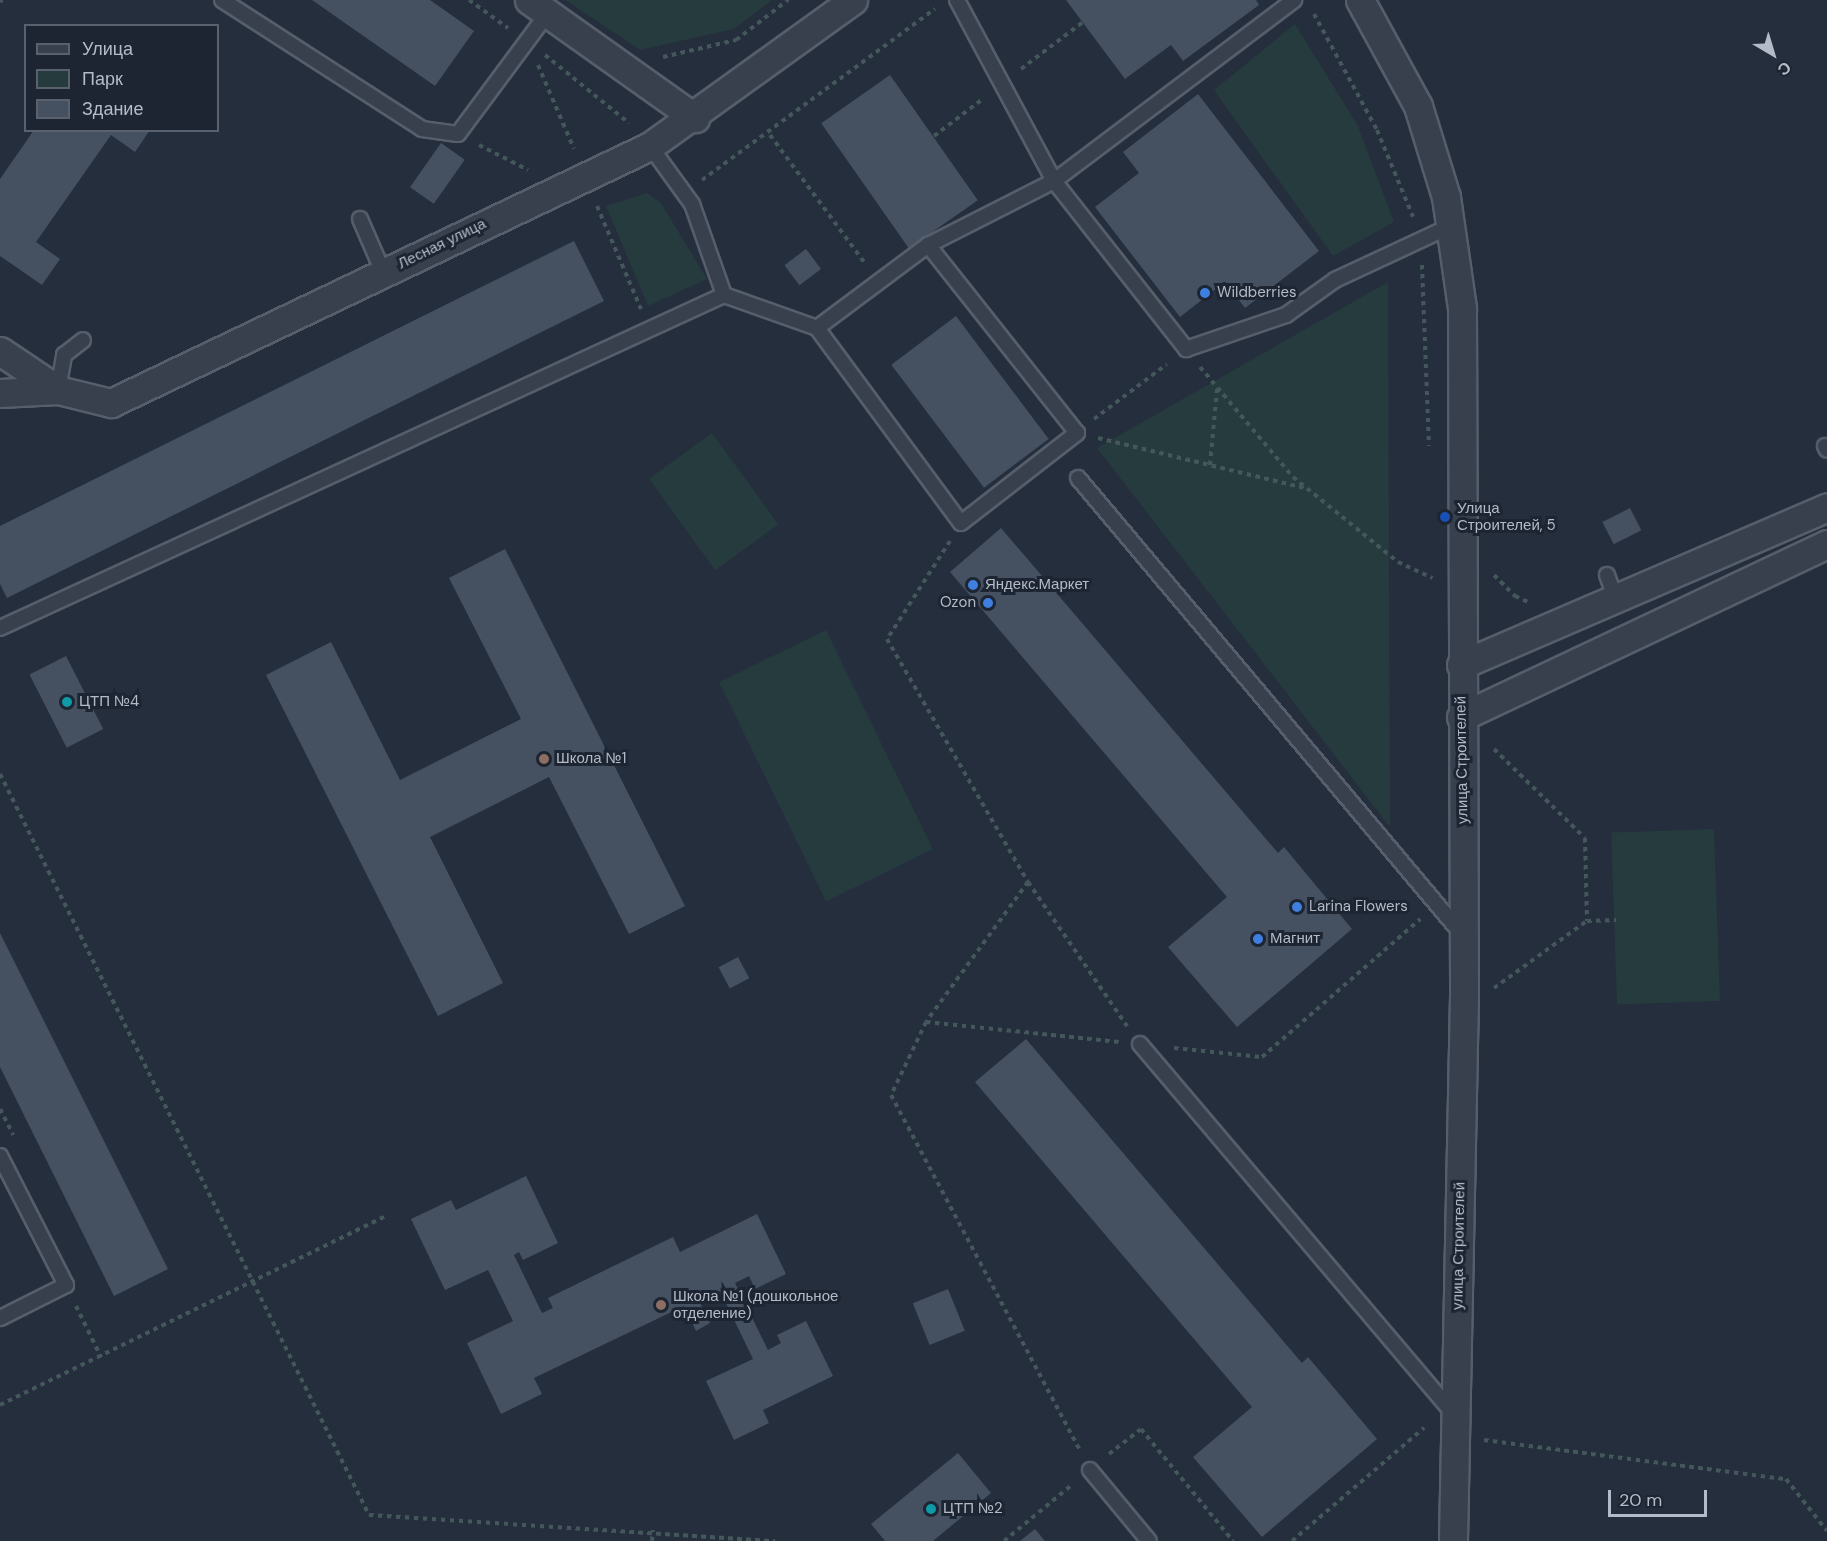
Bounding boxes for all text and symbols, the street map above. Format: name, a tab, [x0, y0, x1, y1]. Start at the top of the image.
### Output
legend	[24, 24, 219, 132]
north arrow	[1743, 24, 1803, 84]
text: Улица	[82, 37, 133, 61]
text: С	[1773, 57, 1795, 80]
text: Парк	[82, 67, 123, 91]
text: Здание	[82, 97, 143, 121]
street label: Лесная улица	[395, 215, 489, 273]
place label: Wildberries	[1217, 284, 1297, 302]
marker: Wildberries	[1198, 286, 1212, 300]
place label: Улица Строителей, 5	[1457, 499, 1556, 534]
marker: Улица Строителей, 5	[1438, 510, 1452, 524]
place label: Яндекс.Маркет	[985, 576, 1089, 594]
marker: Яндекс.Маркет	[966, 578, 980, 592]
place label: Ozon	[940, 594, 976, 612]
marker: Ozon	[981, 596, 995, 610]
place label: ЦТП №4	[79, 693, 139, 711]
marker: ЦТП №4	[60, 695, 74, 709]
street label: улица Строителей	[1452, 696, 1472, 824]
place label: Школа №1	[556, 750, 626, 768]
marker: Школа №1	[537, 752, 551, 766]
place label: Larina Flowers	[1309, 898, 1408, 916]
marker: Larina Flowers	[1290, 900, 1304, 914]
place label: Магнит	[1270, 930, 1320, 948]
marker: Магнит	[1251, 932, 1265, 946]
street label: улица Строителей	[1449, 1182, 1469, 1310]
place label: Школа №1 (дошкольное отделение)	[673, 1287, 838, 1322]
marker: Школа №1 (дошкольное отделение)	[654, 1298, 668, 1312]
scale bar	[1611, 1478, 1710, 1516]
text: 20 m	[1619, 1488, 1662, 1512]
place label: ЦТП №2	[943, 1500, 1003, 1518]
marker: ЦТП №2	[924, 1502, 938, 1516]

